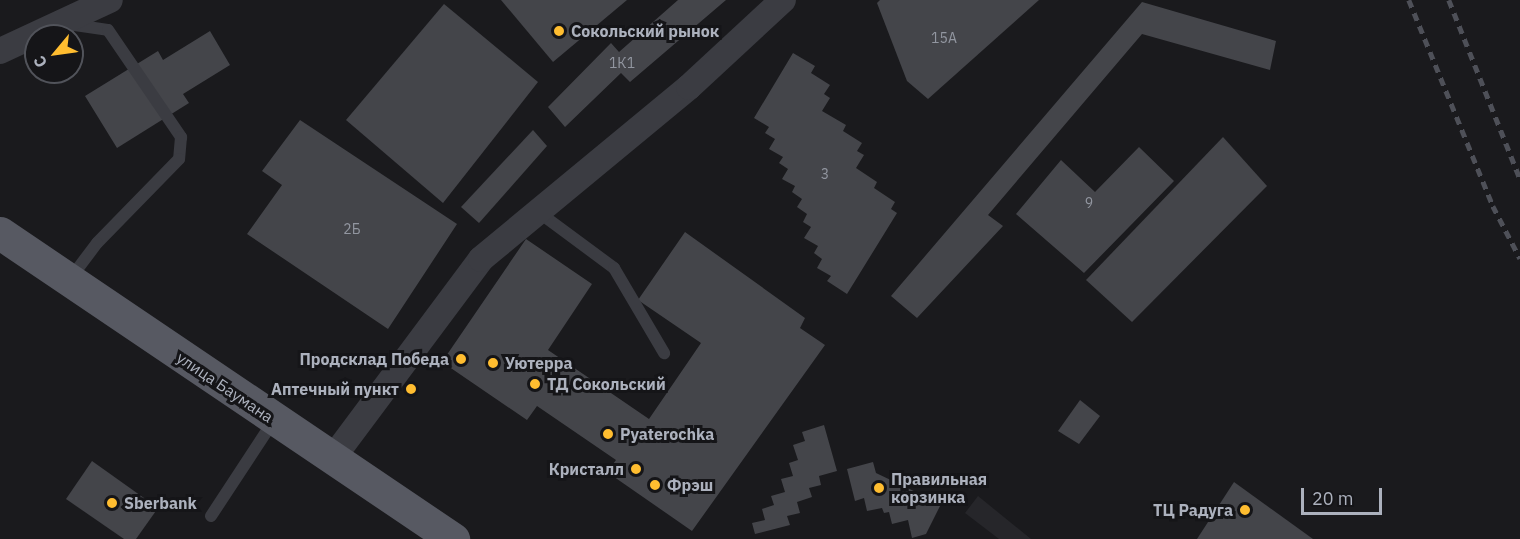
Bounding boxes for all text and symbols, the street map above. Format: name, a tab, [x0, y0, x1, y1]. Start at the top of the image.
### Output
place label: Сокольский рынок	[571, 21, 719, 41]
north arrow	[24, 24, 84, 84]
marker: Сокольский рынок	[552, 24, 566, 38]
house number: 15А	[931, 30, 957, 46]
text: С	[29, 52, 51, 71]
house number: 1К1	[609, 55, 635, 71]
house number: 3	[821, 166, 829, 182]
house number: 9	[1085, 195, 1093, 211]
house number: 2Б	[343, 221, 361, 237]
street label: улица Баумана	[173, 348, 277, 426]
place label: Продсклад Победа	[299, 349, 449, 369]
marker: Продсклад Победа	[454, 352, 468, 366]
place label: Уютерра	[505, 353, 573, 373]
marker: Уютерра	[486, 356, 500, 370]
place label: ТД Сокольский	[547, 374, 666, 394]
marker: ТД Сокольский	[528, 377, 542, 391]
place label: Аптечный пункт	[271, 379, 399, 399]
marker: Аптечный пункт	[404, 382, 418, 396]
place label: Pyaterochka	[620, 424, 714, 444]
marker: Pyaterochka	[601, 427, 615, 441]
place label: Кристалл	[549, 459, 624, 479]
marker: Кристалл	[629, 462, 643, 476]
place label: Правильная корзинка	[891, 469, 987, 507]
place label: Фрэш	[667, 475, 713, 495]
scale bar	[1304, 476, 1385, 514]
marker: Фрэш	[648, 478, 662, 492]
marker: Правильная корзинка	[872, 481, 886, 495]
text: 20 m	[1312, 487, 1354, 510]
place label: Sberbank	[124, 493, 197, 513]
marker: Sberbank	[105, 496, 119, 510]
place label: ТЦ Радуга	[1153, 500, 1233, 520]
marker: ТЦ Радуга	[1238, 503, 1252, 517]

